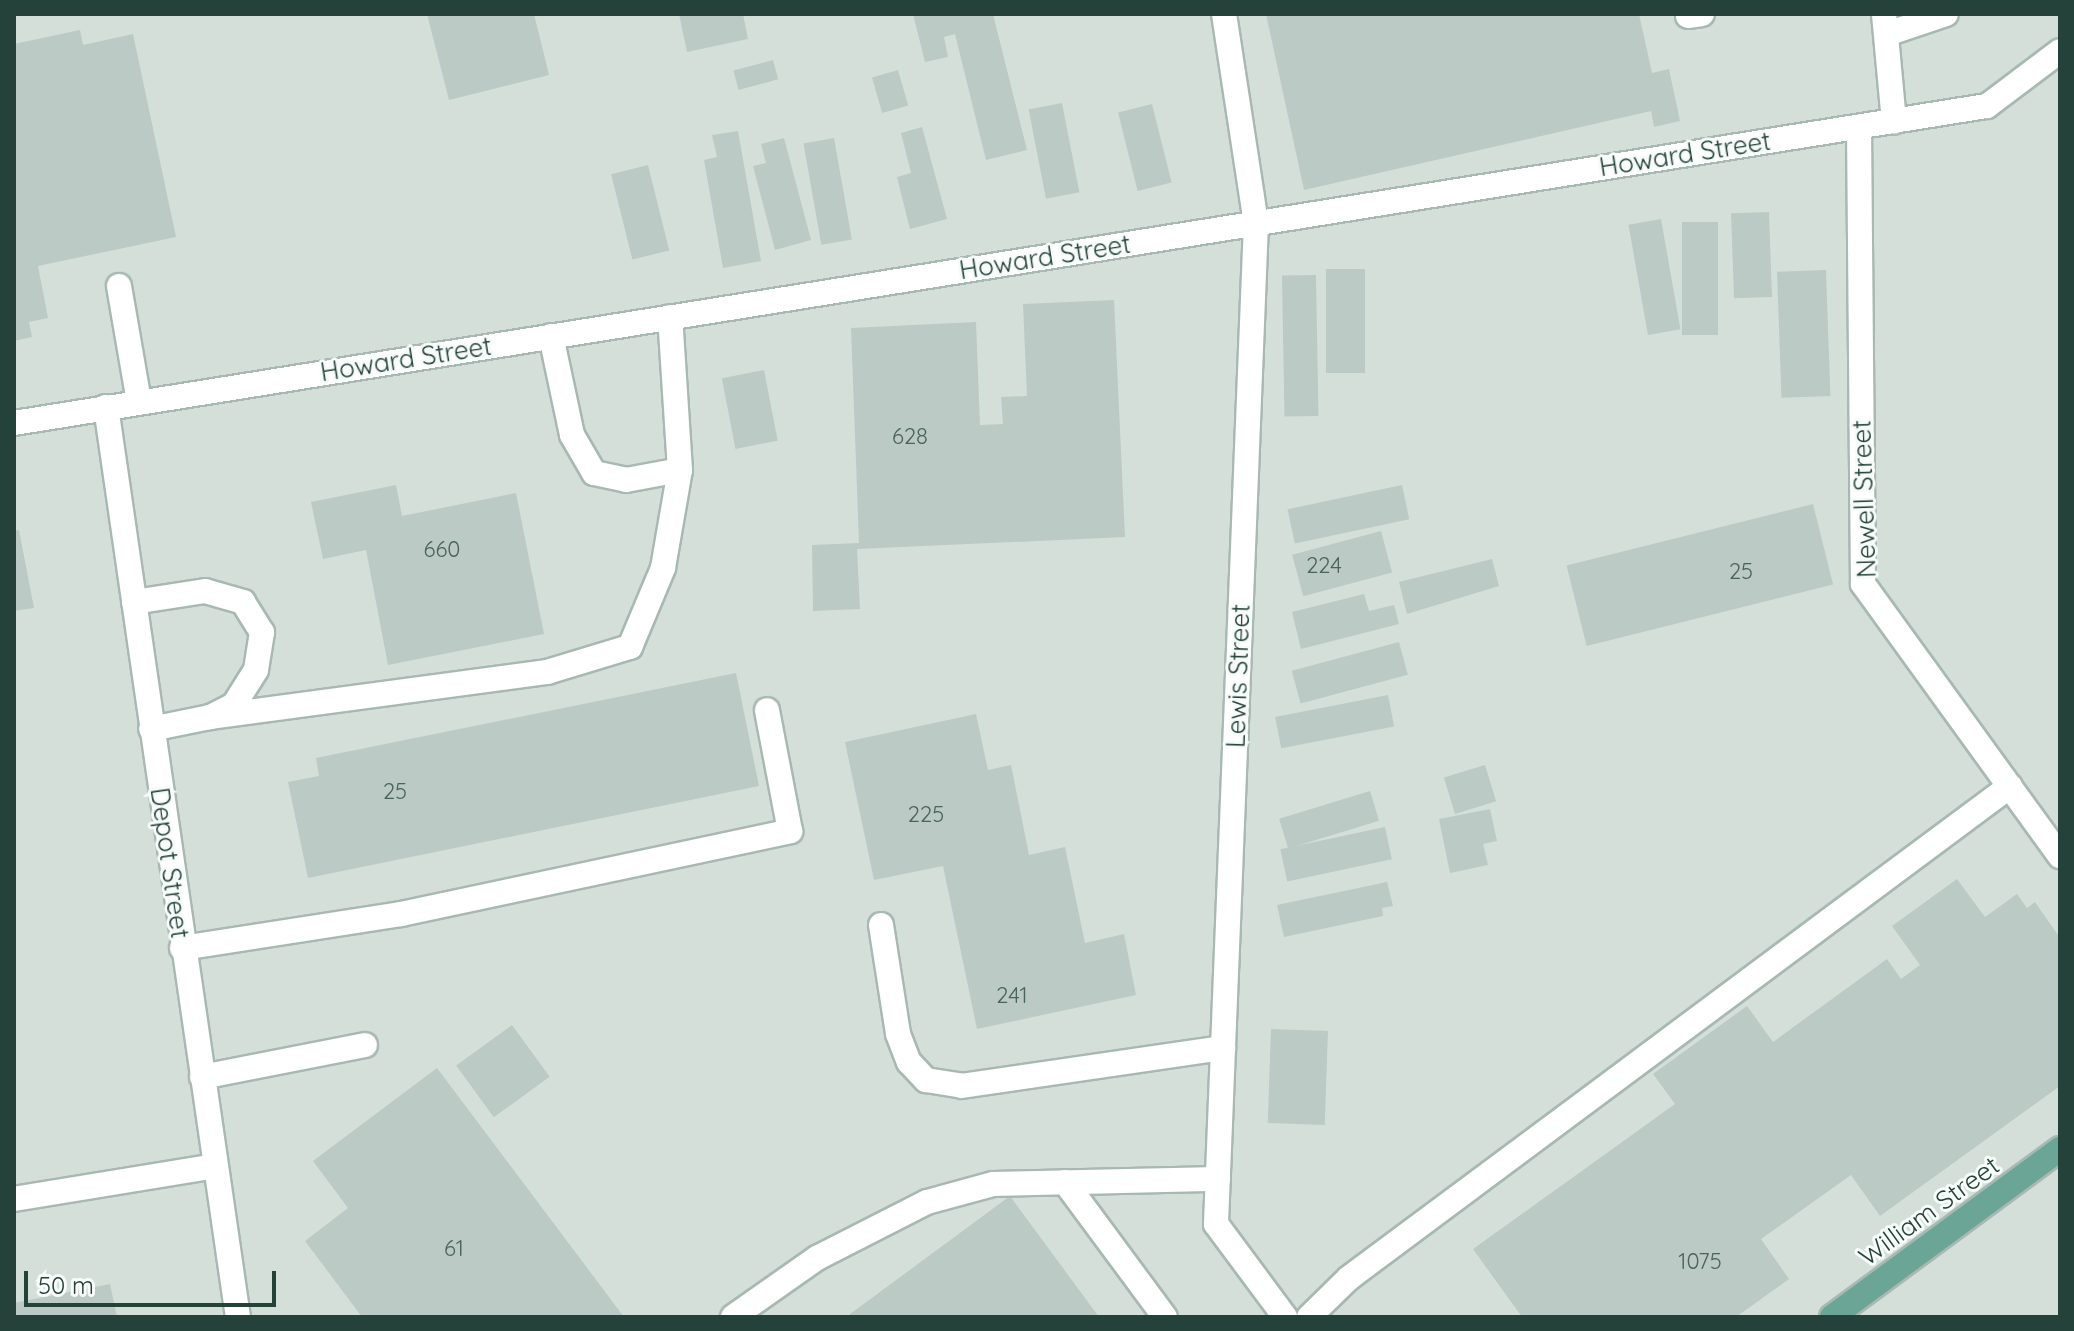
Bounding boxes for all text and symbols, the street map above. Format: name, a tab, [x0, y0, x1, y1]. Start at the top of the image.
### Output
street label: Howard Street	[1597, 125, 1773, 183]
street label: Howard Street	[957, 228, 1133, 286]
street label: Howard Street	[318, 330, 494, 388]
street label: Newell Street	[1846, 420, 1882, 578]
house number: 628	[892, 424, 928, 450]
house number: 660	[424, 537, 460, 563]
house number: 224	[1306, 553, 1342, 579]
house number: 25	[1729, 559, 1753, 585]
street label: Lewis Street	[1220, 604, 1256, 748]
house number: 25	[383, 779, 407, 805]
street label: Depot Street	[144, 786, 196, 940]
house number: 225	[908, 802, 944, 828]
house number: 241	[996, 983, 1028, 1009]
street label: William Street	[1853, 1150, 2005, 1272]
house number: 61	[444, 1236, 464, 1262]
house number: 1075	[1678, 1249, 1722, 1275]
scale bar	[28, 1255, 280, 1305]
text: 50 m	[38, 1270, 94, 1300]

